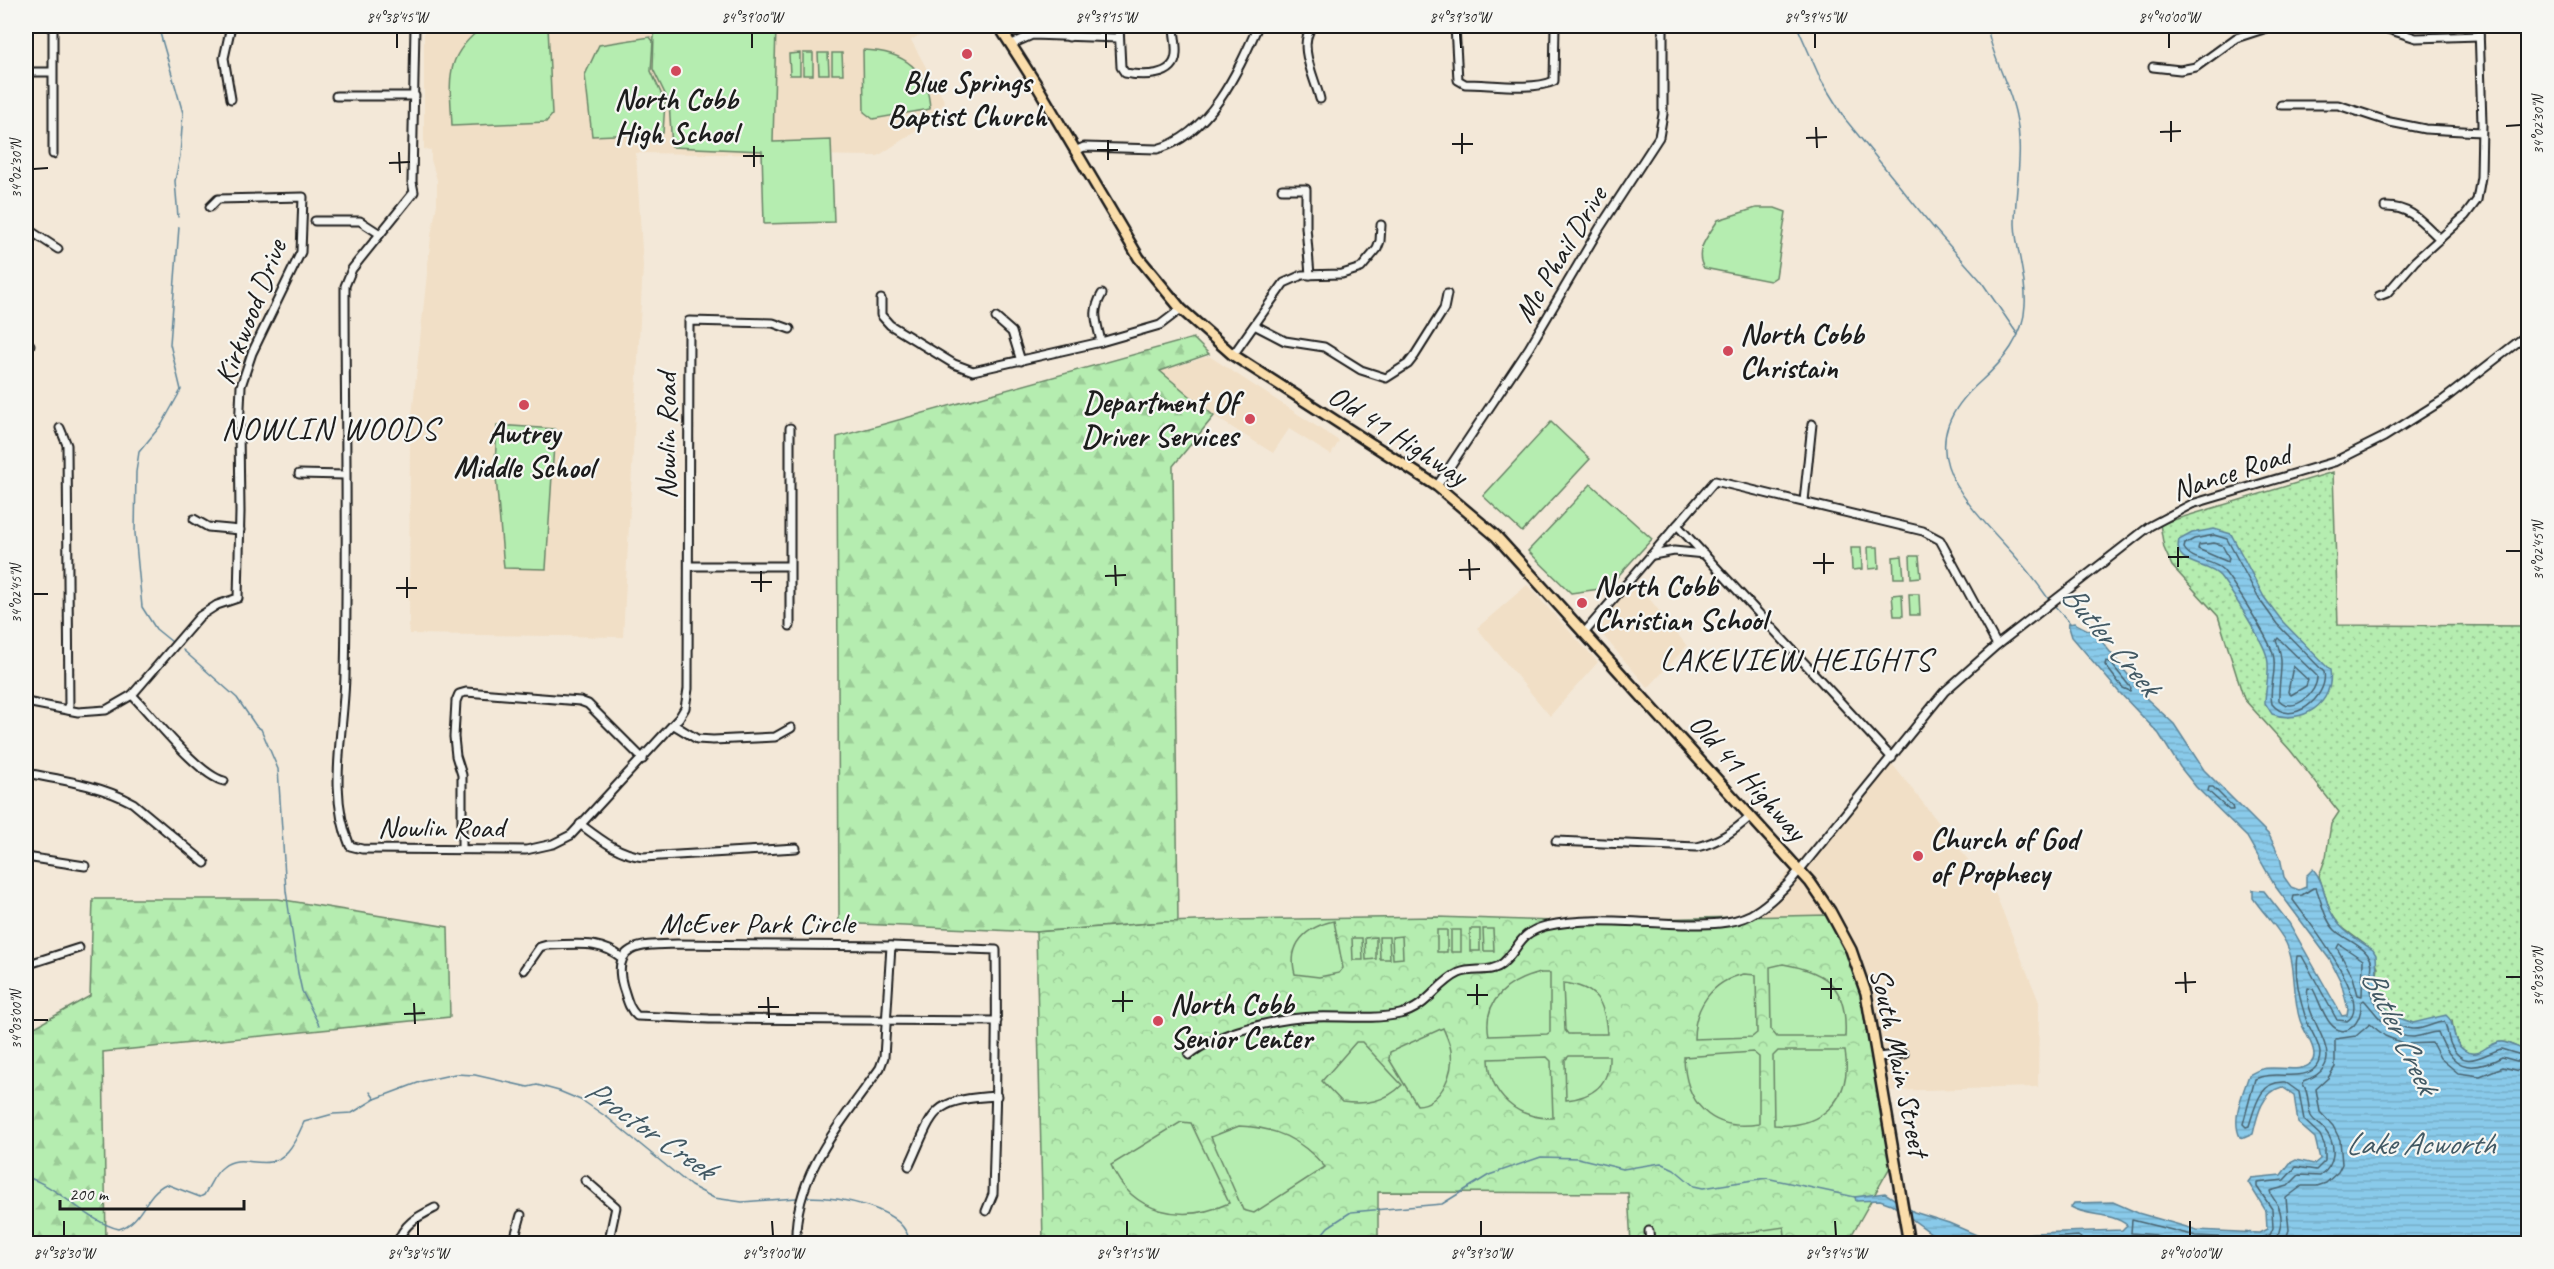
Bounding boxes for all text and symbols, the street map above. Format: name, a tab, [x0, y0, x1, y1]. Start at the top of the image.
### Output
text: 84°38'45"W	[367, 8, 431, 27]
text: 84°39'00"W	[722, 8, 786, 27]
text: 84°39'15"W	[1076, 8, 1140, 27]
text: 84°39'30"W	[1430, 8, 1494, 27]
text: 84°39'45"W	[1785, 8, 1849, 27]
text: 84°40'00"W	[2139, 8, 2203, 27]
marker: Blue Springs Baptist Church	[960, 47, 974, 61]
place label: Blue Springs Baptist Church	[888, 63, 1048, 135]
marker: North Cobb High School	[669, 64, 683, 78]
place label: North Cobb High School	[614, 80, 743, 152]
text: 34°02'30"N	[2529, 92, 2548, 155]
text: 34°02'30"N	[7, 136, 26, 199]
street label: Mc Phail Drive	[1505, 177, 1617, 329]
street label: Kirkwood Drive	[205, 232, 296, 390]
place label: North Cobb Christain	[1740, 315, 1865, 387]
marker: North Cobb Christain	[1721, 344, 1735, 358]
street label: Nowlin Road	[647, 369, 685, 499]
street label: Old 41 Highway	[1321, 376, 1477, 496]
place label: Department Of Driver Services	[1082, 383, 1245, 455]
marker: Awtrey Middle School	[517, 398, 531, 412]
district label: NOWLIN WOODS	[221, 408, 444, 449]
marker: Department Of Driver Services	[1243, 412, 1257, 426]
place label: Awtrey Middle School	[454, 414, 600, 486]
street label: Nance Road	[2167, 434, 2299, 509]
text: 34°02'45"N	[2529, 518, 2548, 581]
text: 34°02'45"N	[7, 561, 26, 624]
place label: North Cobb Christian School	[1594, 567, 1772, 639]
water label: Butler Creek	[2052, 576, 2173, 708]
marker: North Cobb Christian School	[1575, 596, 1589, 610]
district label: LAKEVIEW HEIGHTS	[1660, 639, 1937, 680]
street label: Old 41 Highway	[1681, 705, 1817, 851]
street label: Nowlin Road	[378, 808, 508, 846]
place label: Church of God of Prophecy	[1930, 820, 2083, 892]
marker: Church of God of Prophecy	[1911, 849, 1925, 863]
street label: McEver Park Circle	[659, 904, 857, 942]
text: 34°03'00"N	[2529, 944, 2548, 1007]
water label: Butler Creek	[2352, 962, 2450, 1105]
street label: South Main Street	[1862, 965, 1939, 1163]
place label: North Cobb Senior Center	[1170, 985, 1315, 1057]
text: 34°03'00"N	[7, 987, 26, 1050]
marker: North Cobb Senior Center	[1151, 1014, 1165, 1028]
water label: Proctor Creek	[577, 1069, 728, 1192]
water label: Lake Acworth	[2345, 1123, 2497, 1164]
scale bar	[60, 1173, 244, 1211]
text: 200 m	[69, 1183, 110, 1205]
text: 84°38'30"W	[34, 1244, 98, 1263]
text: 84°38'45"W	[388, 1244, 452, 1263]
text: 84°39'00"W	[743, 1244, 807, 1263]
text: 84°39'15"W	[1097, 1244, 1161, 1263]
text: 84°39'30"W	[1451, 1244, 1515, 1263]
text: 84°39'45"W	[1806, 1244, 1870, 1263]
text: 84°40'00"W	[2160, 1244, 2224, 1263]

